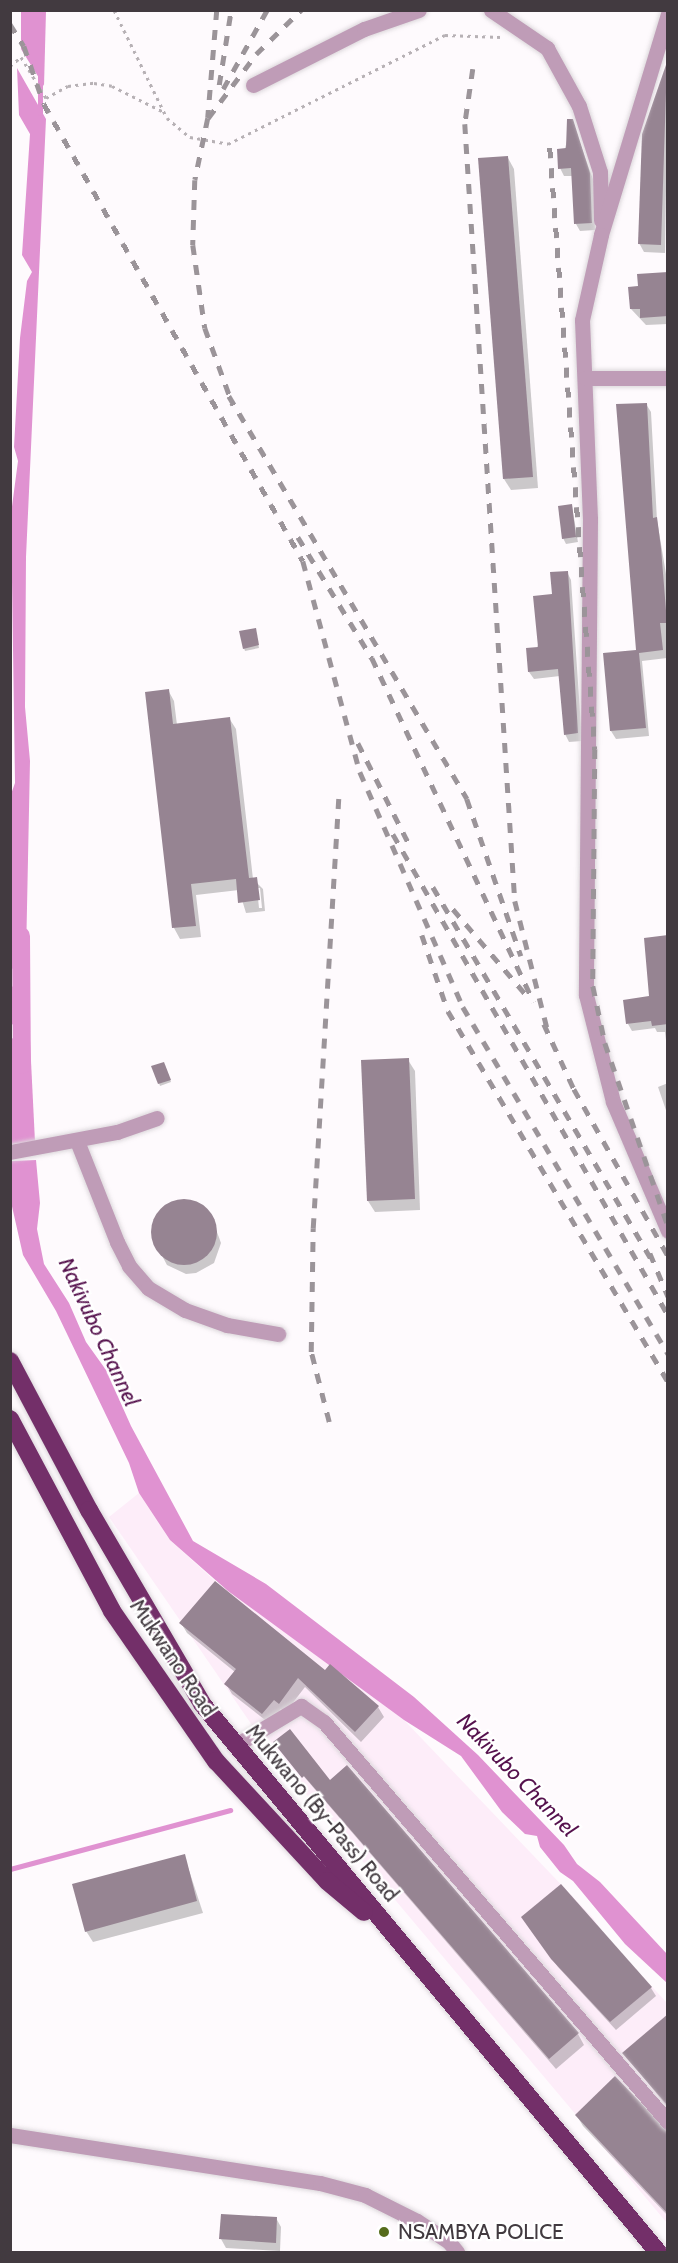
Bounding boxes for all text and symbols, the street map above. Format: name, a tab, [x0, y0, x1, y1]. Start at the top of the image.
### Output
water label: Nakivubo Channel	[53, 1253, 145, 1411]
street label: Mukwano Road	[125, 1595, 221, 1721]
water label: Nakivubo Channel	[452, 1708, 582, 1842]
street label: Mukwano (By-Pass) Road	[240, 1719, 404, 1907]
place label: NSAMBYA POLICE	[398, 2219, 564, 2245]
marker: NSAMBYA POLICE	[375, 2223, 393, 2241]

